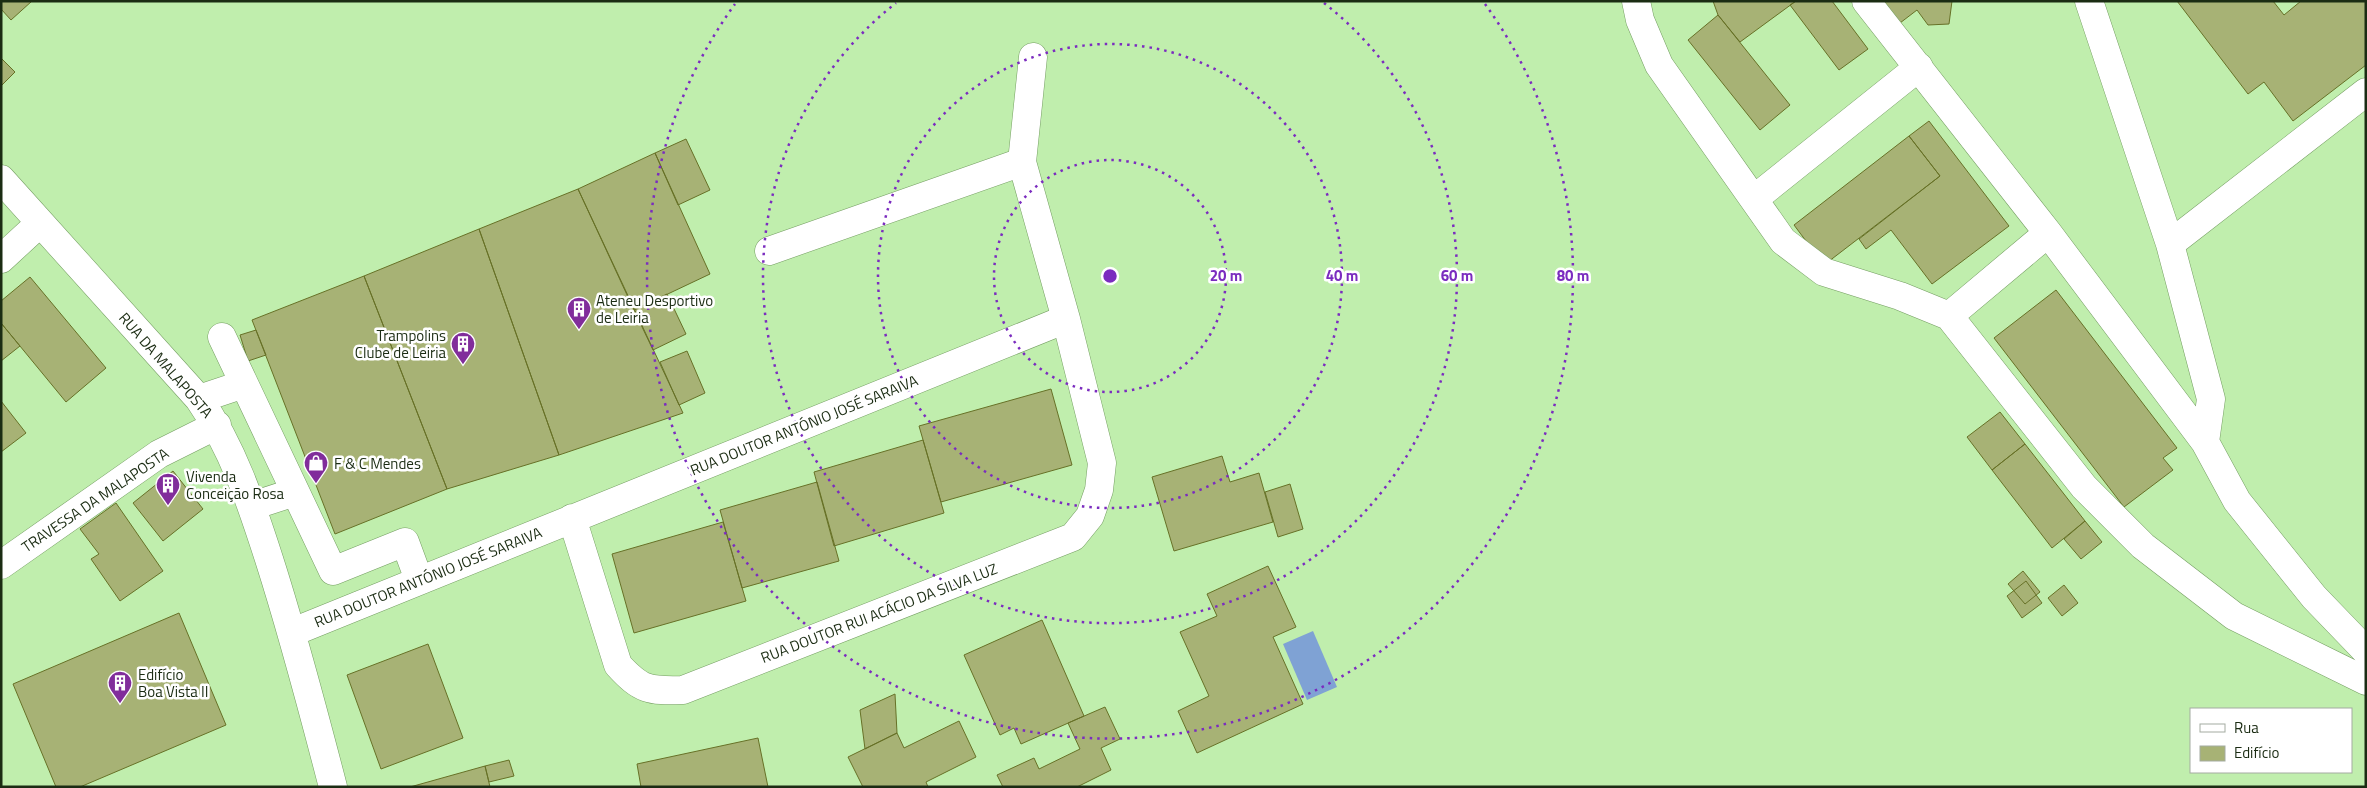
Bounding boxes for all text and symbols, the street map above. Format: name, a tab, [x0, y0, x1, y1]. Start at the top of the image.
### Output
text: 20 m	[1210, 264, 1242, 287]
text: 40 m	[1326, 264, 1358, 287]
text: 60 m	[1441, 264, 1473, 287]
text: 80 m	[1557, 264, 1589, 287]
centre of rings	[1101, 267, 1119, 285]
place label: Ateneu Desportivo de Leiria	[596, 289, 713, 329]
building icon: Ateneu Desportivo de Leiria	[566, 296, 592, 330]
street label: RUA DA MALAPOSTA	[114, 307, 218, 423]
place label: Trampolins Clube de Leiria	[355, 324, 446, 364]
building icon: Trampolins Clube de Leiria	[450, 331, 476, 365]
street label: RUA DOUTOR ANTÓNIO JOSÉ SARAIVA	[687, 369, 921, 481]
street label: TRAVESSA DA MALAPOSTA	[17, 442, 173, 558]
shop icon: F & C Mendes	[303, 450, 329, 484]
place label: F & C Mendes	[334, 452, 421, 475]
place label: Vivenda Conceição Rosa	[186, 465, 285, 505]
building icon: Vivenda Conceição Rosa	[155, 472, 181, 506]
street label: RUA DOUTOR ANTÓNIO JOSÉ SARAIVA	[311, 521, 545, 633]
street label: RUA DOUTOR RUI ACÁCIO DA SILVA LUZ	[757, 557, 1001, 669]
place label: Edifício Boa Vista II	[138, 663, 208, 703]
building icon: Edifício Boa Vista II	[107, 670, 133, 704]
legend	[2190, 708, 2352, 773]
text: Rua	[2234, 716, 2259, 739]
text: Edifício	[2234, 741, 2279, 764]

